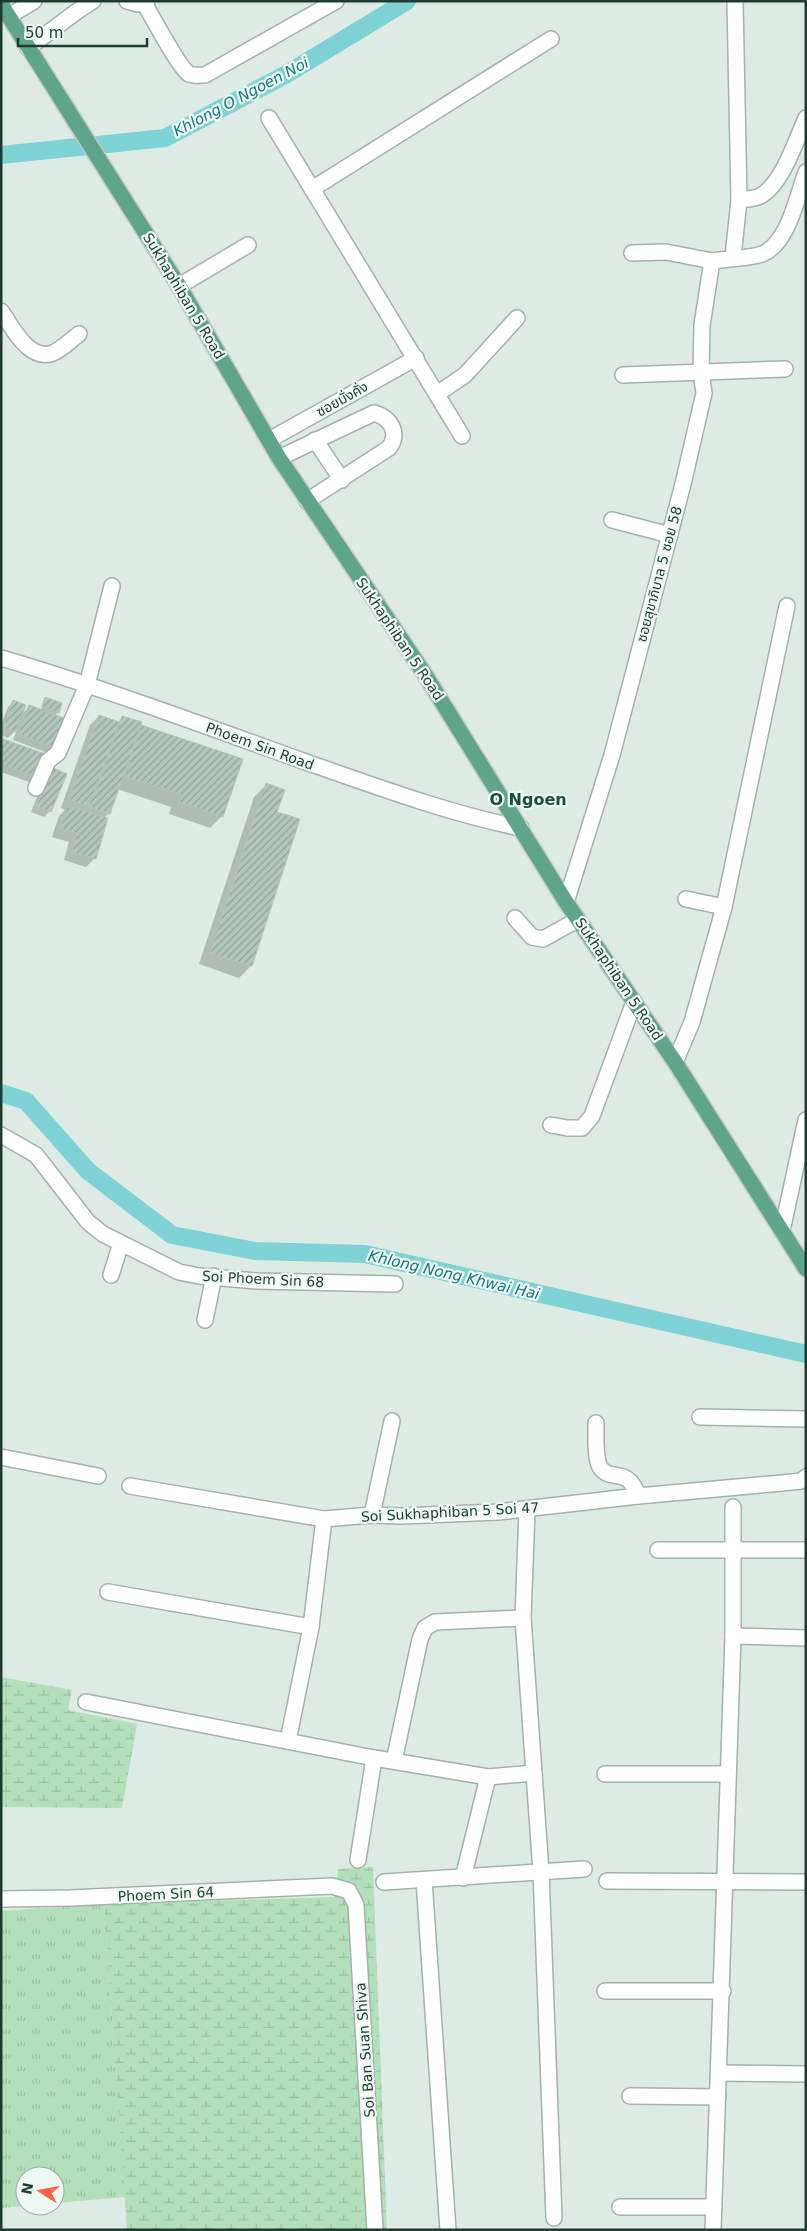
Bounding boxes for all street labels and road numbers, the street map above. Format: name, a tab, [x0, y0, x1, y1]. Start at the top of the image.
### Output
street label: Sukhaphiban 5 Road	[140, 230, 228, 362]
street label: ซอยมั่งคั่ง	[313, 377, 371, 420]
street label: ซอยสุขาภิบาล 5 ซอย 58	[633, 504, 686, 644]
street label: Sukhaphiban 5 Road	[353, 575, 447, 703]
street label: Phoem Sin Road	[204, 719, 316, 773]
street label: Sukhaphiban 5 Road	[572, 915, 666, 1043]
street label: Soi Phoem Sin 68	[202, 1268, 324, 1290]
street label: Soi Sukhaphiban 5 Soi 47	[360, 1499, 540, 1525]
street label: Phoem Sin 64	[117, 1883, 215, 1905]
street label: Soi Ban Suan Shiva	[352, 1982, 378, 2118]

